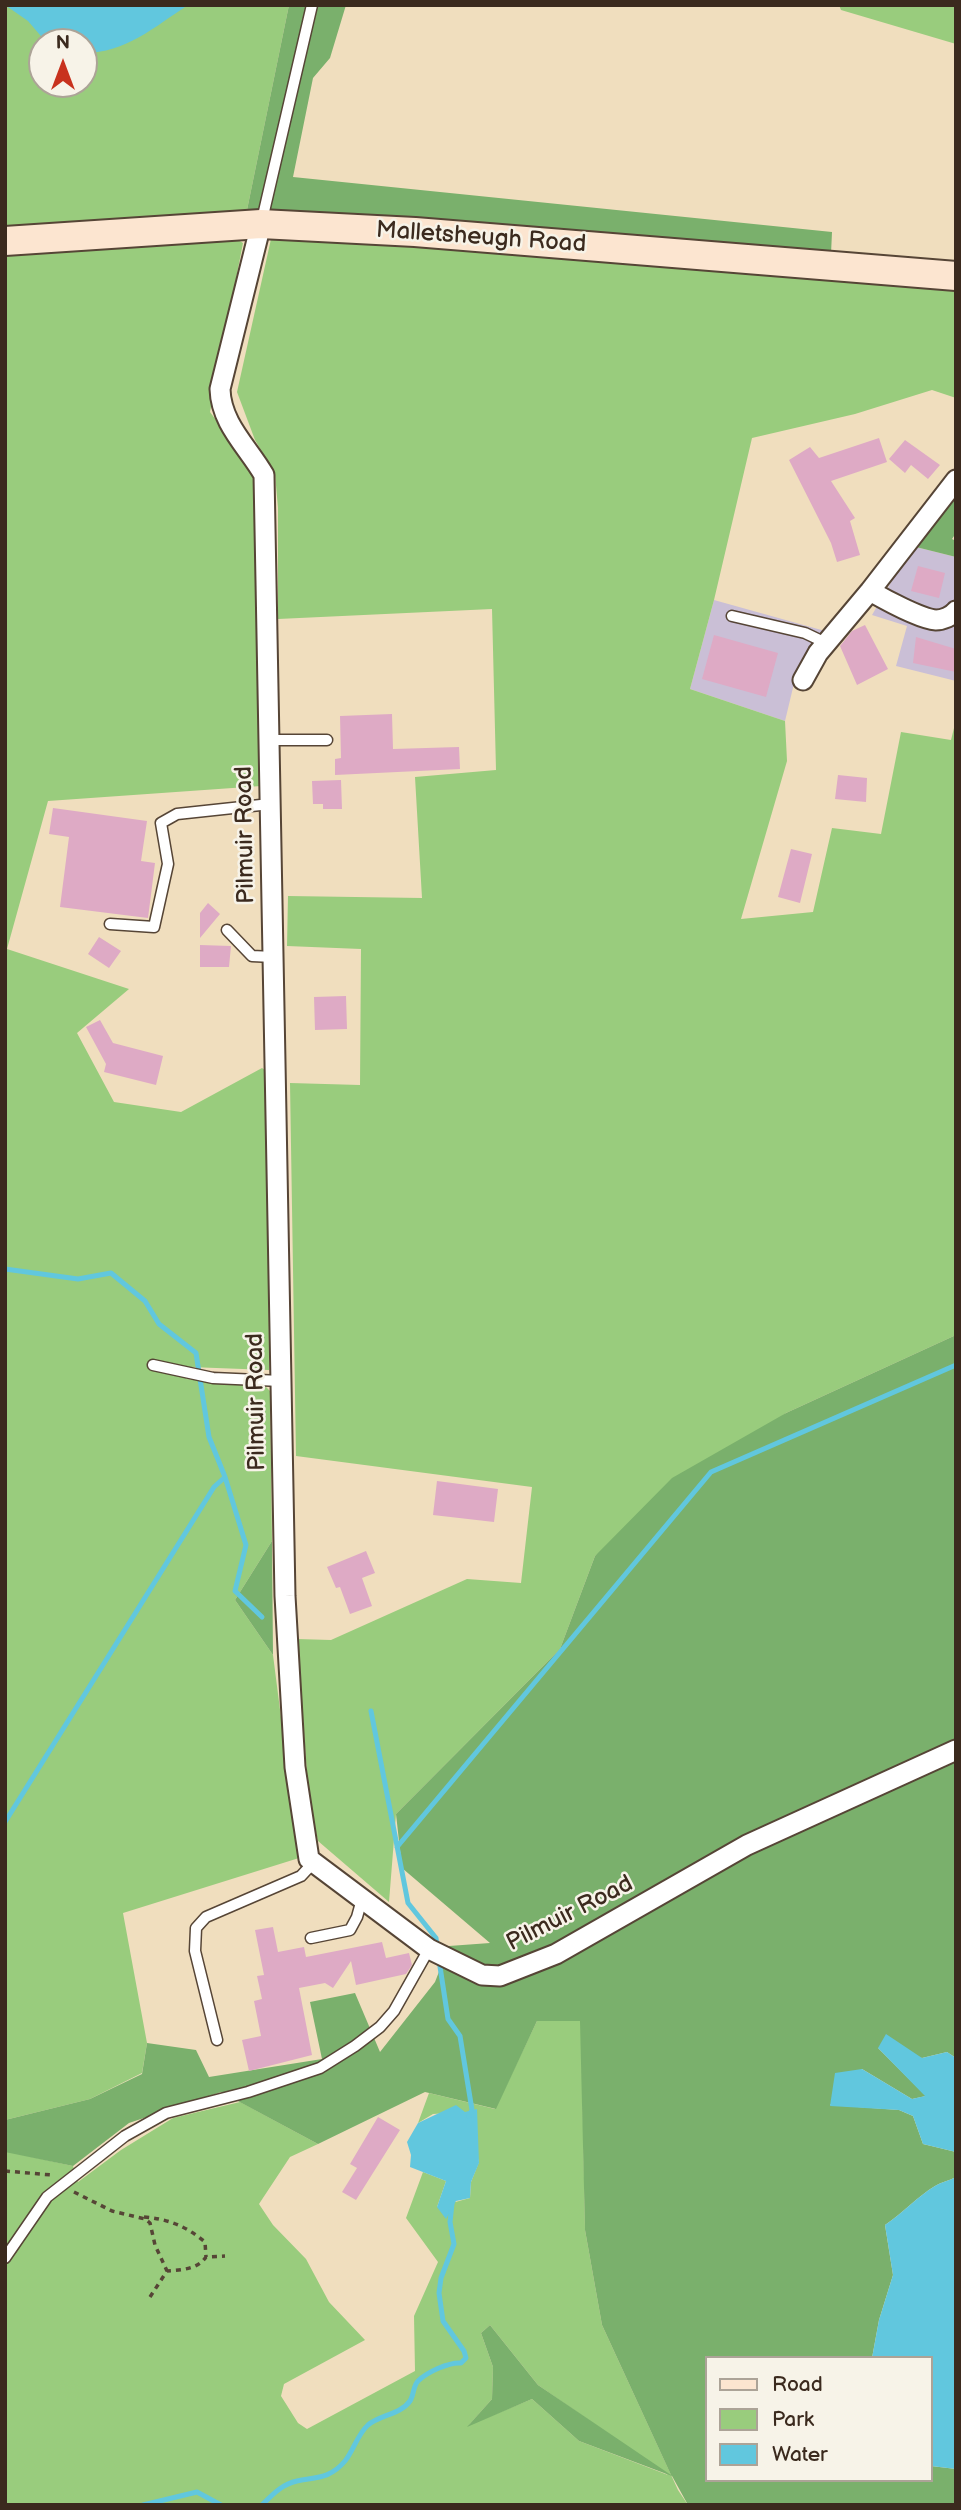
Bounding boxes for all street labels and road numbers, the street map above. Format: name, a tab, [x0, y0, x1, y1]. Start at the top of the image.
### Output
street label: Malletsheugh Road	[375, 216, 587, 260]
street label: Pilmuir Road	[230, 766, 262, 904]
street label: Pilmuir Road	[241, 1333, 273, 1471]
street label: Pilmuir Road	[502, 1870, 638, 1958]

